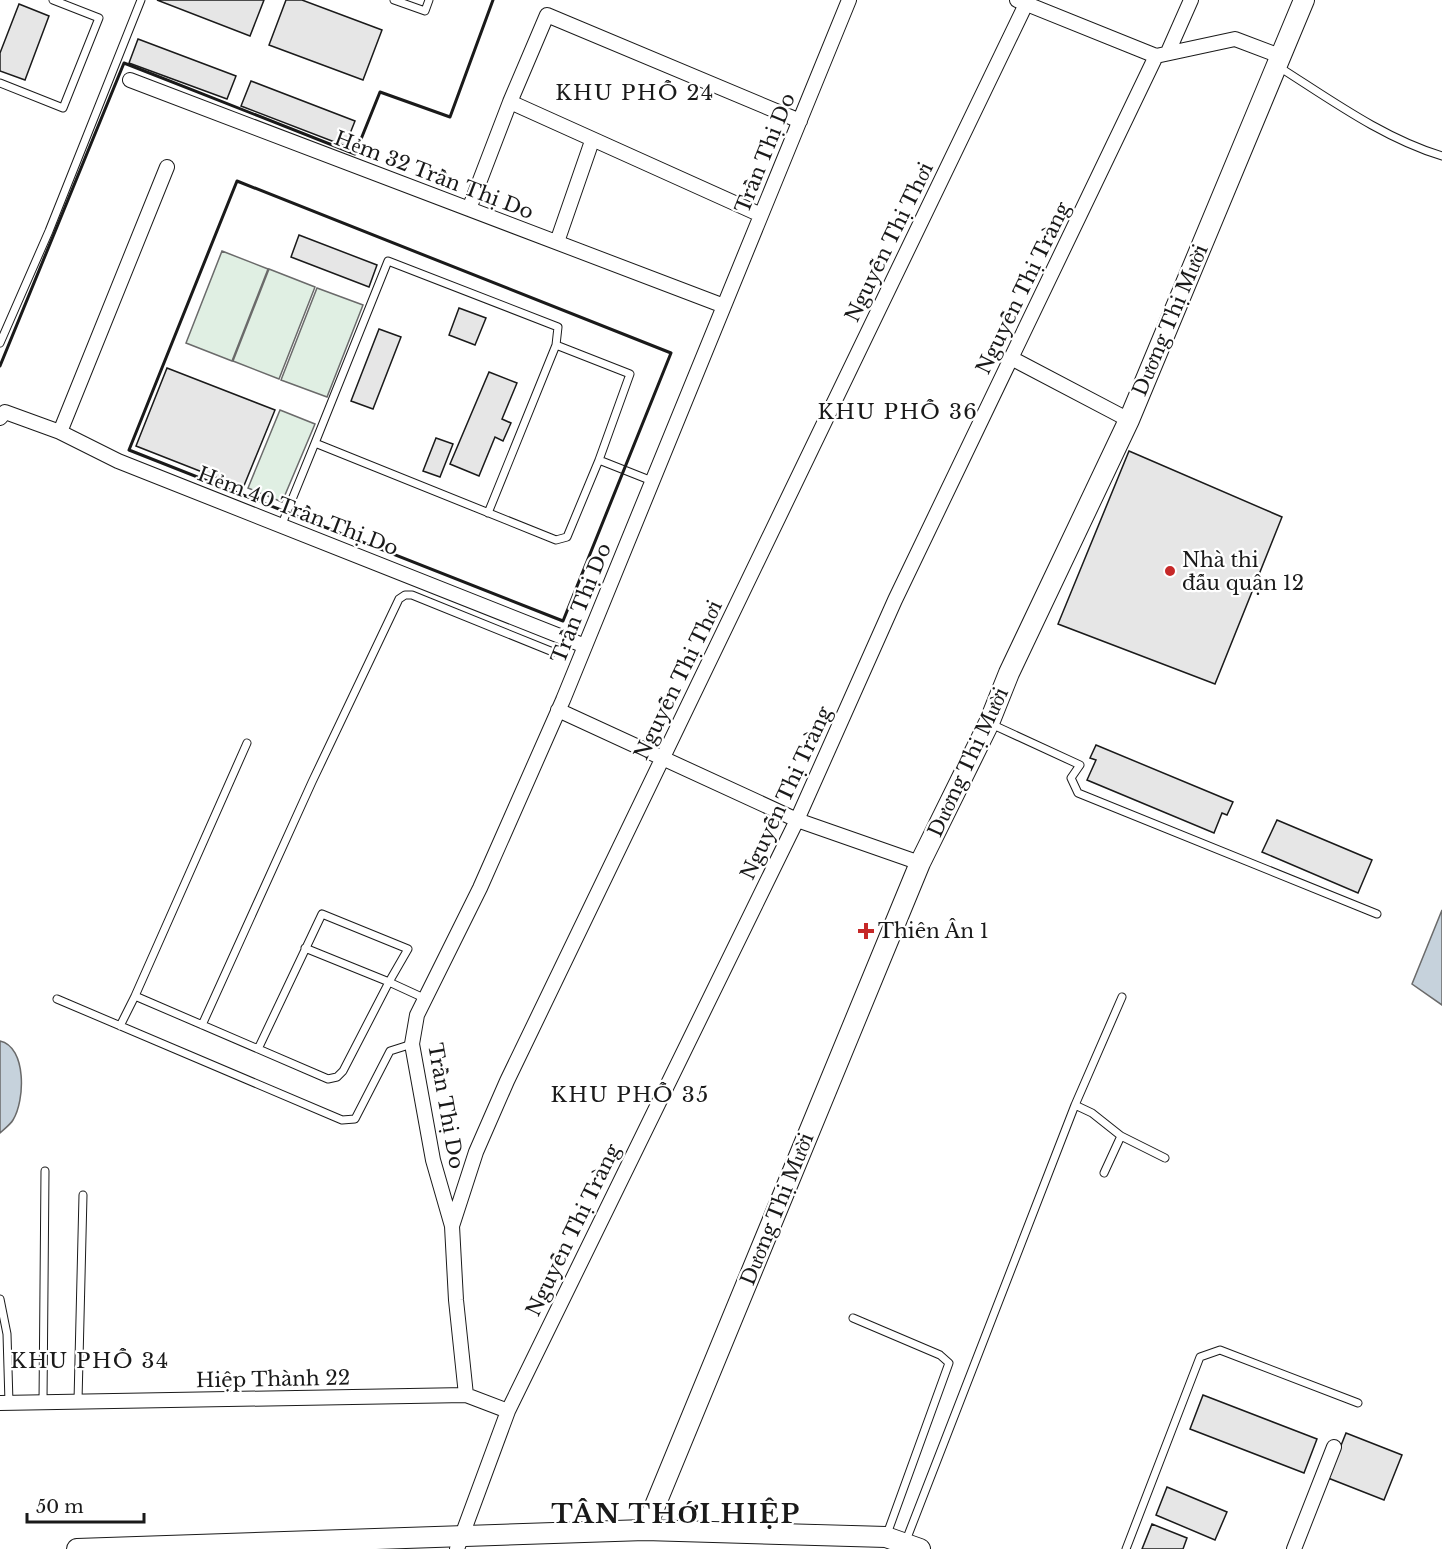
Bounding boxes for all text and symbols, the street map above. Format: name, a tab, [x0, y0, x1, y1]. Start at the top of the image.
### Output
district label: KHU PHỐ 24	[555, 80, 715, 106]
street label: Trần Thị Do	[730, 89, 800, 217]
street label: Hẻm 32 Trần Thị Do	[331, 126, 537, 224]
street label: Nguyễn Thị Thơi	[840, 158, 938, 326]
street label: Nguyễn Thị Tràng	[971, 197, 1076, 378]
street label: Dương Thị Mười	[1127, 241, 1213, 399]
district label: KHU PHỐ 36	[818, 399, 978, 425]
street label: Hẻm 40 Trần Thị Do	[194, 462, 402, 560]
street label: Trần Thị Do	[546, 539, 616, 667]
place label: Nhà thi đấu quận 12	[1182, 548, 1304, 595]
marker: Nhà thi đấu quận 12	[1163, 564, 1177, 578]
street label: Nguyễn Thị Thơi	[629, 596, 727, 764]
street label: Dương Thị Mười	[923, 683, 1013, 841]
street label: Nguyễn Thị Tràng	[735, 702, 837, 883]
place label: Thiên Ân 1	[878, 918, 989, 943]
marker: Thiên Ân 1	[859, 924, 873, 938]
street label: Trần Thị Do	[423, 1041, 469, 1171]
district label: KHU PHỐ 35	[550, 1082, 710, 1108]
street label: Dương Thị Mười	[735, 1129, 819, 1289]
street label: Nguyễn Thị Tràng	[521, 1139, 626, 1320]
district label: KHU PHỐ 34	[10, 1348, 170, 1374]
street label: Hiệp Thành 22	[196, 1366, 350, 1392]
scale bar	[27, 1486, 144, 1524]
text: 50 m	[36, 1496, 84, 1518]
district label: TÂN THỚI HIỆP	[551, 1497, 801, 1530]

